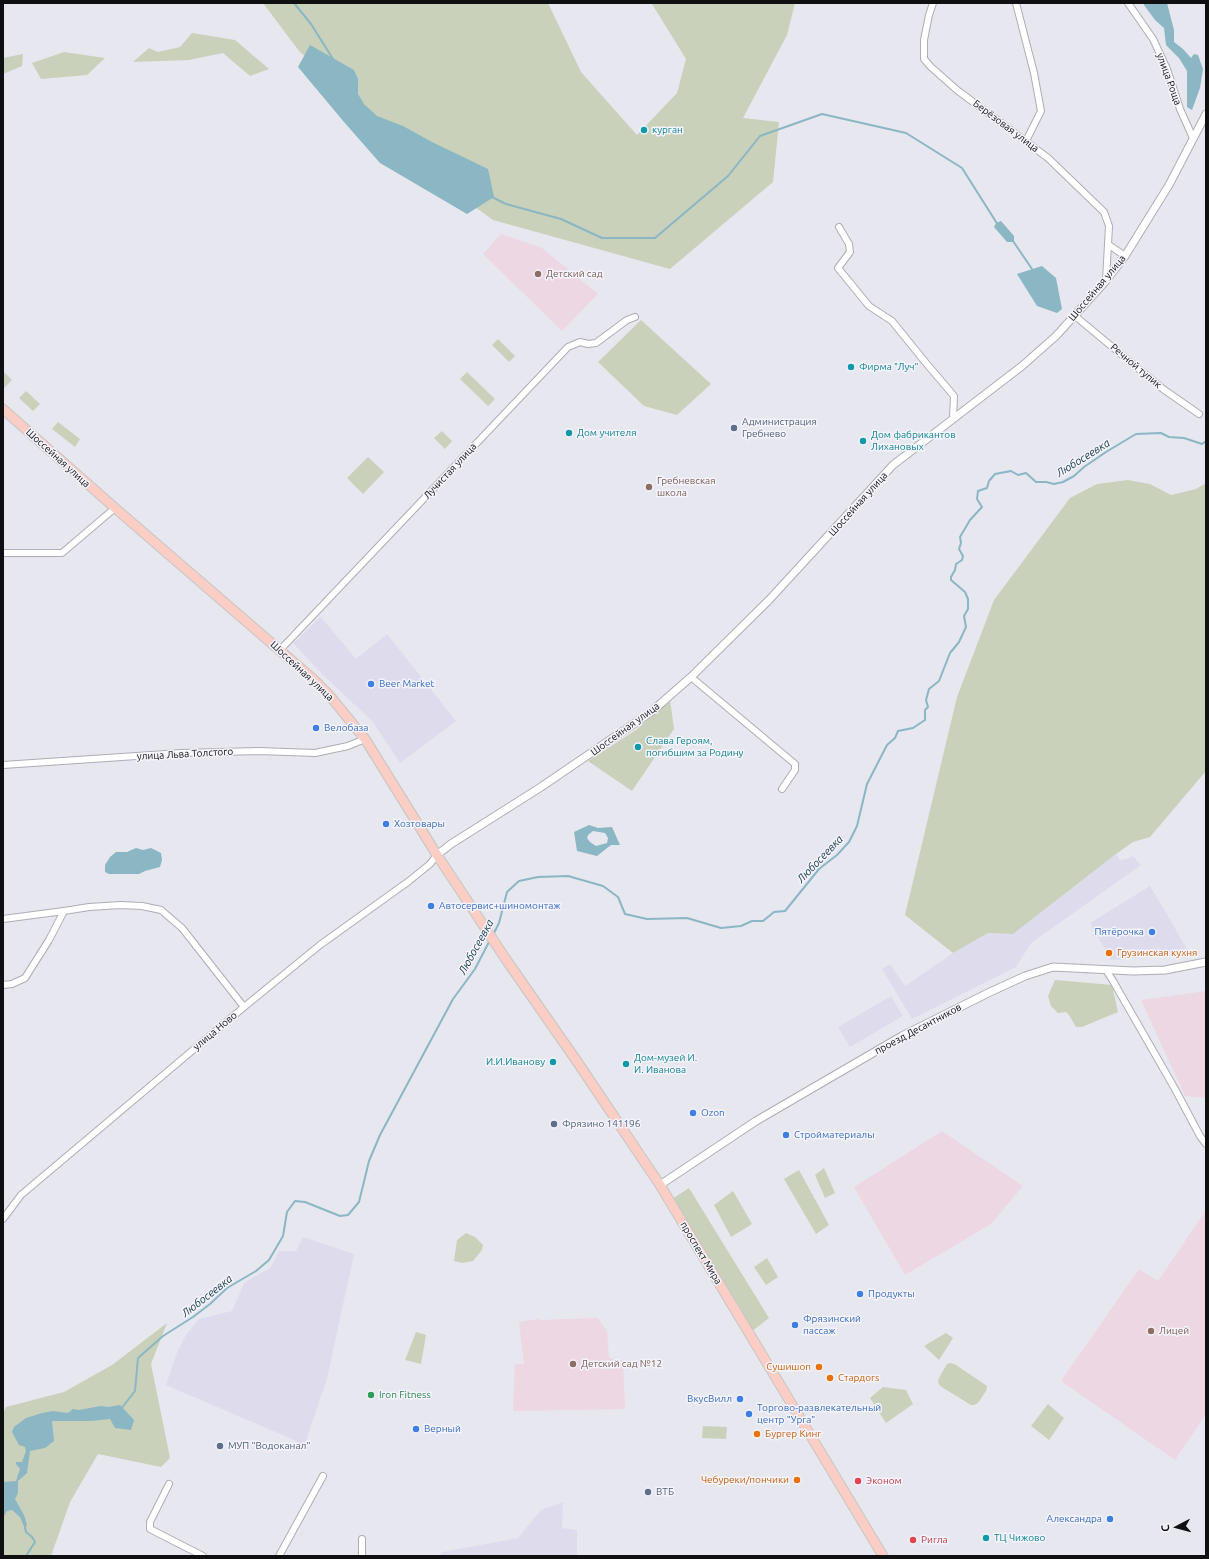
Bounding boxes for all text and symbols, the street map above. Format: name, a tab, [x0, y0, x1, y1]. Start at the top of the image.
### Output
street label: улица Роща	[1154, 51, 1184, 107]
street label: Берёзовая улица	[971, 97, 1041, 155]
place label: курган	[652, 124, 683, 136]
marker: курган	[639, 125, 649, 135]
street label: Шоссейная улица	[1066, 253, 1128, 323]
place label: Детский сад	[546, 268, 603, 280]
marker: Детский сад	[533, 269, 543, 279]
street label: Речной тупик	[1108, 341, 1164, 391]
place label: Фирма "Луч"	[859, 361, 918, 373]
marker: Фирма "Луч"	[846, 362, 856, 372]
place label: Администрация Гребнево	[742, 416, 817, 440]
marker: Администрация Гребнево	[729, 423, 739, 433]
street label: Шоссейная улица	[23, 426, 93, 490]
place label: Дом учителя	[577, 427, 637, 439]
marker: Дом учителя	[564, 428, 574, 438]
place label: Дом фабрикантов Лихановых	[871, 429, 956, 452]
marker: Дом фабрикантов Лихановых	[858, 436, 868, 446]
water label: Любосеевка	[1054, 436, 1112, 480]
street label: Лучистая улица	[421, 440, 479, 502]
street label: Шоссейная улица	[826, 469, 890, 539]
place label: Гребневская школа	[657, 475, 716, 498]
marker: Гребневская школа	[644, 482, 654, 492]
street label: Шоссейная улица	[268, 639, 336, 703]
place label: Beer Market	[379, 678, 434, 690]
marker: Beer Market	[366, 679, 376, 689]
street label: Шоссейная улица	[588, 700, 662, 758]
place label: Велобаза	[324, 722, 368, 734]
marker: Велобаза	[311, 723, 321, 733]
place label: Слава Героям, погибшим за Родину	[646, 735, 743, 758]
marker: Слава Героям, погибшим за Родину	[633, 742, 643, 752]
street label: улица Льва Толстого	[137, 745, 233, 763]
place label: Хозтовары	[394, 818, 445, 830]
marker: Хозтовары	[381, 819, 391, 829]
water label: Любосеевка	[794, 833, 846, 885]
place label: Автосервис+шиномонтаж	[439, 900, 561, 912]
marker: Автосервис+шиномонтаж	[426, 901, 436, 911]
water label: Любосеевка	[455, 917, 497, 977]
place label: Пятёрочка	[1095, 926, 1144, 938]
marker: Пятёрочка	[1147, 927, 1157, 937]
place label: Грузинская кухня	[1117, 947, 1197, 959]
marker: Грузинская кухня	[1104, 948, 1114, 958]
street label: проезд Десантников	[873, 1001, 963, 1057]
street label: улица Ново	[191, 1009, 239, 1053]
place label: Дом-музей И. И. Иванова	[634, 1052, 697, 1076]
place label: И.И.Иванову	[486, 1056, 545, 1068]
marker: И.И.Иванову	[548, 1057, 558, 1067]
marker: Дом-музей И. И. Иванова	[621, 1059, 631, 1069]
place label: Ozon	[701, 1107, 725, 1119]
marker: Ozon	[688, 1108, 698, 1118]
place label: Фрязино 141196	[562, 1118, 640, 1130]
marker: Фрязино 141196	[549, 1119, 559, 1129]
place label: Стройматериалы	[794, 1129, 875, 1141]
marker: Стройматериалы	[781, 1130, 791, 1140]
street label: проспект Мира	[678, 1220, 724, 1286]
water label: Любосеевка	[179, 1272, 235, 1320]
place label: Продукты	[868, 1288, 915, 1300]
marker: Продукты	[855, 1289, 865, 1299]
place label: Фрязинский пассаж	[803, 1313, 861, 1336]
marker: Фрязинский пассаж	[790, 1320, 800, 1330]
place label: Лицей	[1159, 1325, 1189, 1337]
marker: Лицей	[1146, 1326, 1156, 1336]
place label: Детский сад №12	[581, 1358, 662, 1370]
marker: Детский сад №12	[568, 1359, 578, 1369]
place label: Сушишоп	[766, 1361, 811, 1373]
marker: Сушишоп	[814, 1362, 824, 1372]
place label: Стардогs	[838, 1372, 879, 1384]
marker: Стардогs	[825, 1373, 835, 1383]
place label: Iron Fitness	[379, 1389, 431, 1401]
marker: Iron Fitness	[366, 1390, 376, 1400]
place label: ВкусВилл	[687, 1393, 732, 1405]
marker: ВкусВилл	[735, 1394, 745, 1404]
place label: Торгово-развлекательный центр "Урга"	[757, 1402, 881, 1426]
marker: Торгово-развлекательный центр "Урга"	[744, 1409, 754, 1419]
place label: Верный	[424, 1423, 461, 1435]
marker: Верный	[411, 1424, 421, 1434]
place label: Бургер Кинг	[765, 1428, 821, 1440]
marker: Бургер Кинг	[752, 1429, 762, 1439]
place label: МУП "Водоканал"	[228, 1440, 310, 1452]
marker: МУП "Водоканал"	[215, 1441, 225, 1451]
place label: Чебуреки/пончики	[701, 1474, 789, 1486]
marker: Чебуреки/пончики	[792, 1475, 802, 1485]
place label: Эконом	[866, 1475, 902, 1487]
marker: Эконом	[853, 1476, 863, 1486]
place label: ВТБ	[656, 1486, 674, 1498]
marker: ВТБ	[643, 1487, 653, 1497]
north arrow	[1157, 1507, 1197, 1547]
place label: Александра	[1046, 1513, 1102, 1525]
marker: Александра	[1105, 1514, 1115, 1524]
text: С	[1159, 1524, 1171, 1532]
place label: ТЦ Чижово	[994, 1532, 1045, 1544]
marker: ТЦ Чижово	[981, 1533, 991, 1543]
place label: Ригла	[921, 1534, 948, 1546]
marker: Ригла	[908, 1535, 918, 1545]

